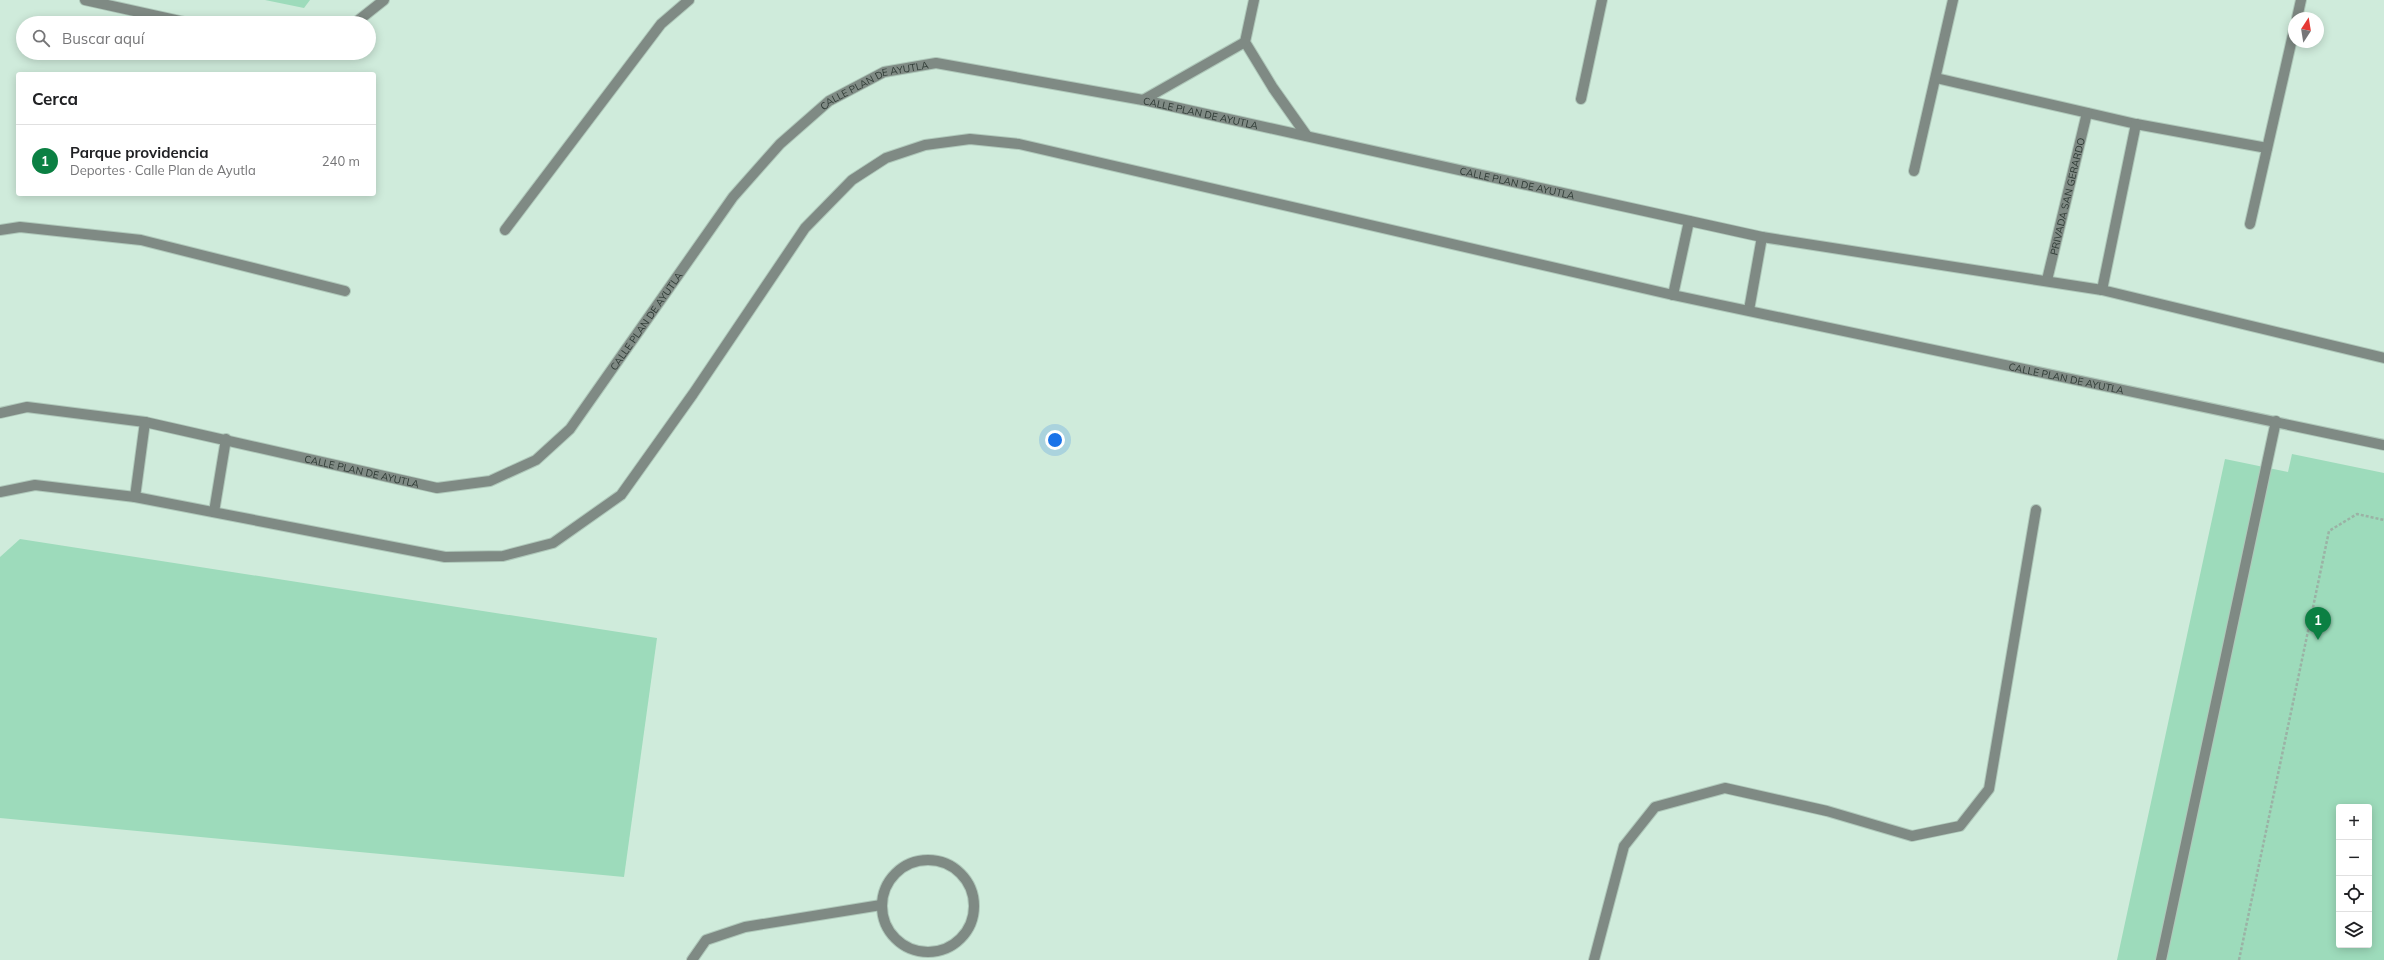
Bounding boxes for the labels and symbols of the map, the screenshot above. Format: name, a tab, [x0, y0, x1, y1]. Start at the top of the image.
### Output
north arrow	[2288, 12, 2324, 48]
street label: CALLE PLAN DE AYUTLA	[817, 58, 930, 113]
street label: CALLE PLAN DE AYUTLA	[1142, 94, 1260, 132]
street label: PRIVADA SAN GERARDO	[2047, 136, 2087, 256]
street label: CALLE PLAN DE AYUTLA	[1458, 164, 1576, 202]
street label: CALLE PLAN DE AYUTLA	[607, 269, 685, 373]
street label: CALLE PLAN DE AYUTLA	[2008, 360, 2126, 397]
your location	[1045, 430, 1065, 450]
street label: CALLE PLAN DE AYUTLA	[303, 452, 421, 490]
pin: 1	[2305, 607, 2331, 640]

